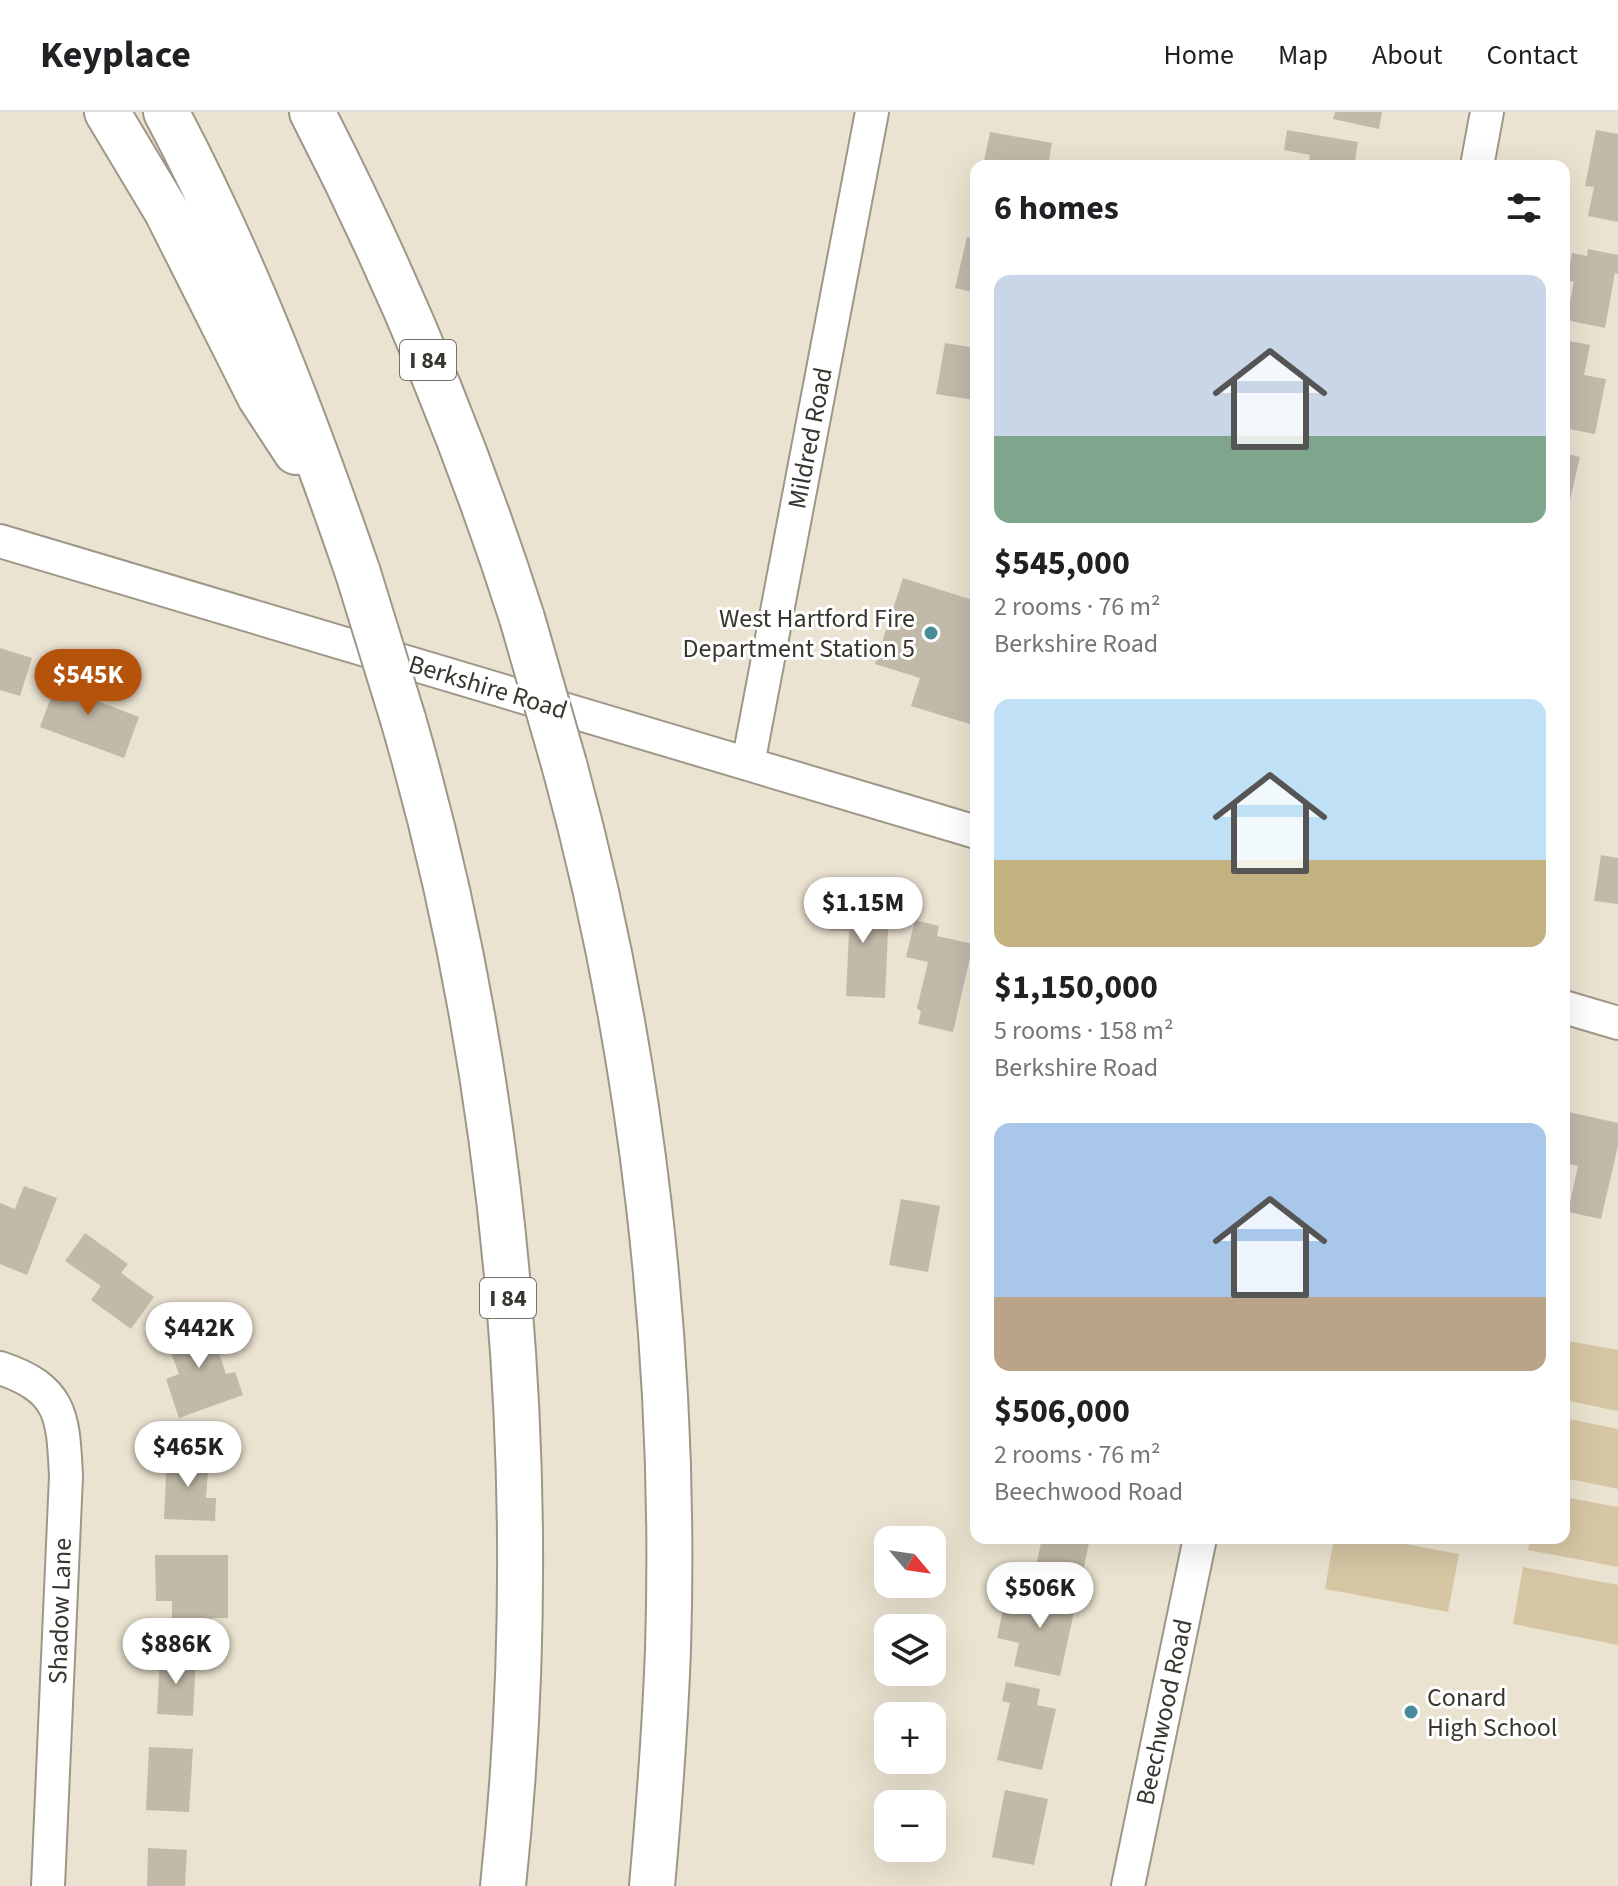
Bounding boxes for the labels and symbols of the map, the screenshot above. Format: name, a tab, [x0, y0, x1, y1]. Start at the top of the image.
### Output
road number: I 84	[400, 340, 456, 380]
street label: Mildred Road	[778, 364, 842, 512]
place label: West Hartford Fire Department Station 5	[683, 600, 915, 667]
marker: West Hartford Fire Department Station 5	[922, 624, 940, 642]
street label: Berkshire Road	[404, 645, 572, 729]
pin: $545K	[32, 649, 144, 717]
pin: $1.15M	[798, 877, 928, 945]
road number: I 84	[480, 1278, 536, 1318]
pin: $442K	[143, 1302, 255, 1370]
pin: $465K	[132, 1421, 244, 1489]
north arrow	[874, 1526, 946, 1598]
street label: Shadow Lane	[39, 1537, 81, 1685]
pin: $506K	[984, 1562, 1096, 1630]
street label: Beechwood Road	[1126, 1616, 1202, 1808]
pin: $886K	[120, 1618, 232, 1686]
place label: Conard High School	[1427, 1679, 1558, 1746]
marker: Conard High School	[1402, 1703, 1420, 1721]

